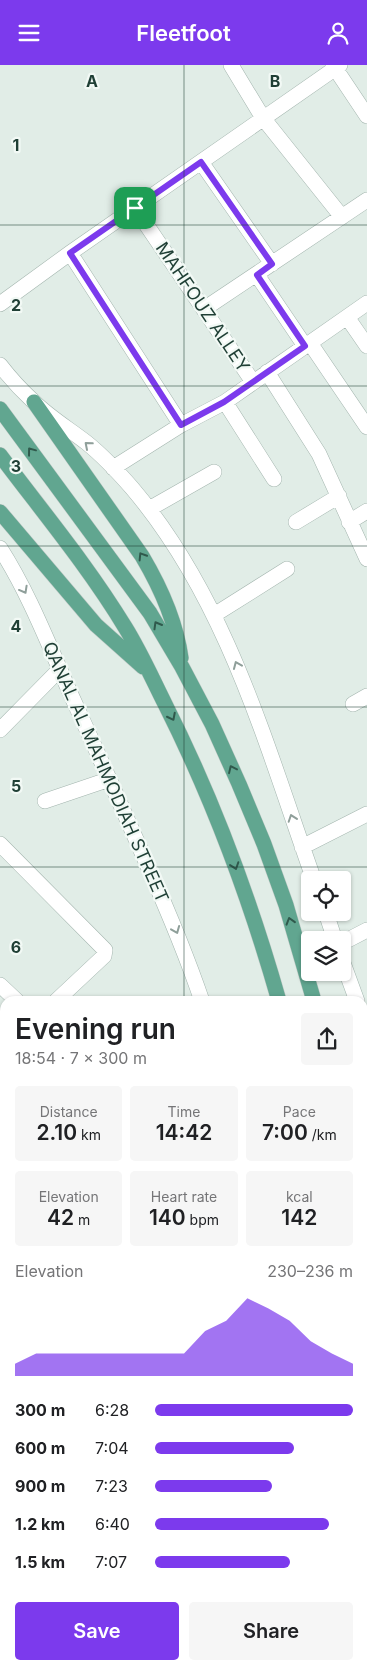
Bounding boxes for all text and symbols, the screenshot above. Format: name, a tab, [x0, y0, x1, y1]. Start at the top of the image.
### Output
icon: menu	[15, 19, 43, 47]
icon: person	[324, 19, 352, 47]
text: Fleetfoot	[136, 20, 231, 46]
text: A	[86, 71, 98, 91]
text: B	[270, 71, 280, 91]
text: 1	[13, 135, 19, 155]
pin	[114, 187, 156, 229]
icon: arrive	[121, 194, 149, 222]
street label: MAHFOUZ ALLEY	[152, 238, 254, 376]
text: 2	[11, 295, 21, 315]
one-way arrow	[85, 442, 94, 451]
one-way arrow	[28, 447, 37, 457]
text: 3	[11, 456, 21, 476]
one-way arrow	[139, 552, 148, 562]
one-way arrow	[18, 585, 28, 594]
text: 4	[11, 616, 22, 636]
one-way arrow	[154, 621, 164, 630]
street label: QANAL AL MAHMODIAH STREET	[39, 638, 173, 906]
one-way arrow	[232, 661, 243, 670]
one-way arrow	[165, 711, 175, 720]
one-way arrow	[228, 765, 239, 774]
text: 5	[11, 776, 21, 796]
one-way arrow	[288, 814, 298, 822]
one-way arrow	[229, 861, 239, 870]
map controls	[301, 871, 351, 981]
button: locate	[301, 871, 351, 921]
one-way arrow	[286, 917, 296, 925]
one-way arrow	[169, 925, 180, 934]
button: layers	[301, 931, 351, 981]
text: 6	[11, 937, 21, 957]
text: Evening run	[15, 1012, 176, 1046]
button: share	[301, 1013, 353, 1065]
text: 18:54 · 7 × 300 m	[15, 1048, 147, 1068]
text: Distance	[40, 1103, 98, 1120]
text: Time	[168, 1103, 200, 1120]
text: Pace	[283, 1103, 316, 1120]
text: 2.10	[36, 1120, 77, 1145]
text: 14:42	[156, 1120, 212, 1145]
text: 7:00	[262, 1120, 308, 1145]
text: km	[77, 1126, 101, 1143]
text: /km	[308, 1126, 337, 1143]
text: Elevation	[39, 1188, 99, 1205]
text: Heart rate	[151, 1188, 217, 1205]
text: kcal	[286, 1188, 313, 1205]
text: 42	[47, 1205, 74, 1230]
text: 140	[149, 1205, 186, 1230]
text: 142	[281, 1205, 317, 1230]
text: m	[74, 1211, 90, 1228]
text: bpm	[186, 1211, 219, 1228]
text: Elevation	[15, 1261, 84, 1281]
text: 230–236 m	[267, 1261, 353, 1281]
text: 300 m	[15, 1400, 65, 1420]
text: 6:28	[95, 1400, 129, 1420]
text: 600 m	[15, 1438, 65, 1458]
text: 7:04	[95, 1438, 129, 1458]
text: 900 m	[15, 1476, 65, 1496]
text: 7:23	[95, 1476, 128, 1496]
text: 1.2 km	[15, 1514, 65, 1534]
text: 6:40	[95, 1514, 130, 1534]
text: 1.5 km	[15, 1552, 65, 1572]
text: 7:07	[95, 1552, 127, 1572]
button: Save	[15, 1602, 179, 1660]
button: Share	[189, 1602, 353, 1660]

